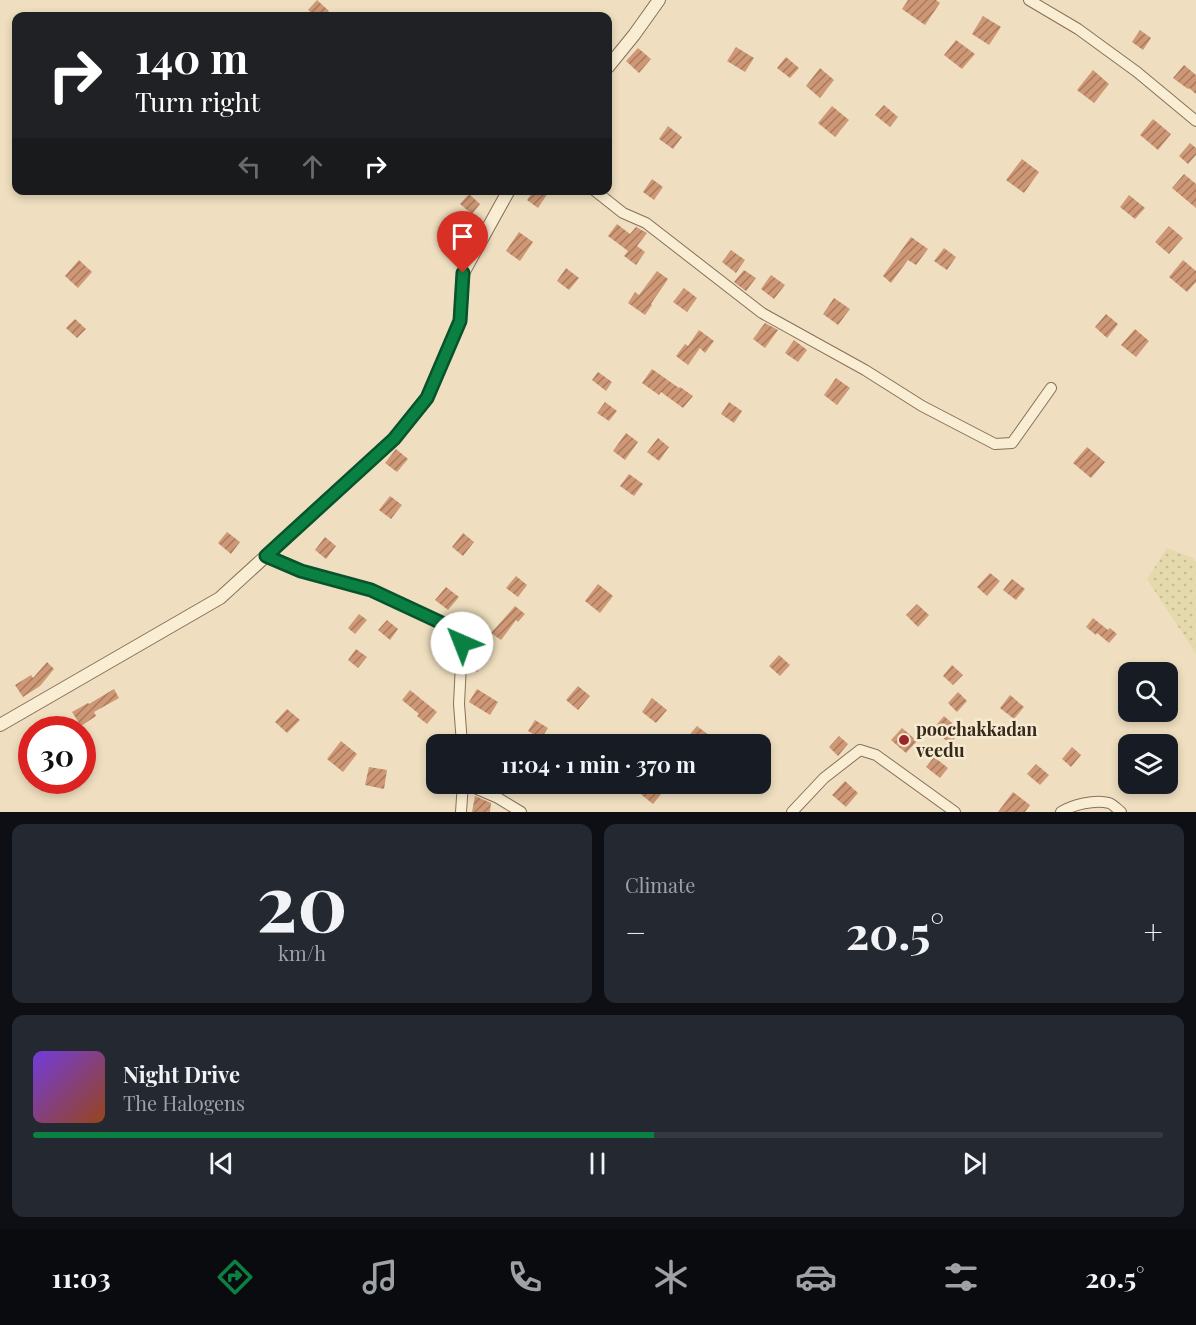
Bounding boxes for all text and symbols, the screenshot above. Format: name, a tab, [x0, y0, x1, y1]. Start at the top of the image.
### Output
text: 140 m	[135, 29, 248, 85]
icon: right	[36, 36, 114, 114]
text: Turn right	[135, 83, 260, 119]
icon: left	[233, 150, 266, 183]
icon: ahead	[296, 150, 329, 183]
icon: right	[359, 150, 392, 183]
pin	[437, 211, 488, 273]
icon: arrive	[446, 220, 479, 253]
position arrow	[430, 611, 494, 675]
map controls	[1118, 662, 1178, 794]
button: search	[1118, 662, 1178, 722]
speed limit sign: 30	[18, 716, 96, 794]
place label: poochakkadan veedu	[915, 717, 1037, 762]
marker: poochakkadan veedu	[897, 733, 911, 747]
button: layers	[1118, 734, 1178, 794]
text: 11:04 · 1 min · 370 m	[501, 749, 696, 779]
text: 20	[256, 848, 348, 952]
text: Climate	[625, 871, 695, 898]
text: 20.5°	[846, 901, 944, 961]
text: −	[625, 909, 646, 953]
text: +	[1144, 909, 1163, 953]
text: km/h	[278, 939, 326, 966]
text: Night Drive	[123, 1059, 240, 1089]
text: The Halogens	[123, 1089, 245, 1116]
icon: previous	[205, 1147, 238, 1180]
icon: pause	[581, 1147, 614, 1180]
icon: next	[958, 1147, 991, 1180]
icon: directions	[214, 1256, 256, 1298]
icon: music	[359, 1256, 401, 1298]
icon: phone	[504, 1256, 546, 1298]
icon: climate	[650, 1256, 692, 1298]
icon: car	[795, 1256, 837, 1298]
icon: filters	[940, 1256, 982, 1298]
text: 11:03	[52, 1259, 111, 1295]
text: 20.5°	[1085, 1259, 1144, 1295]

